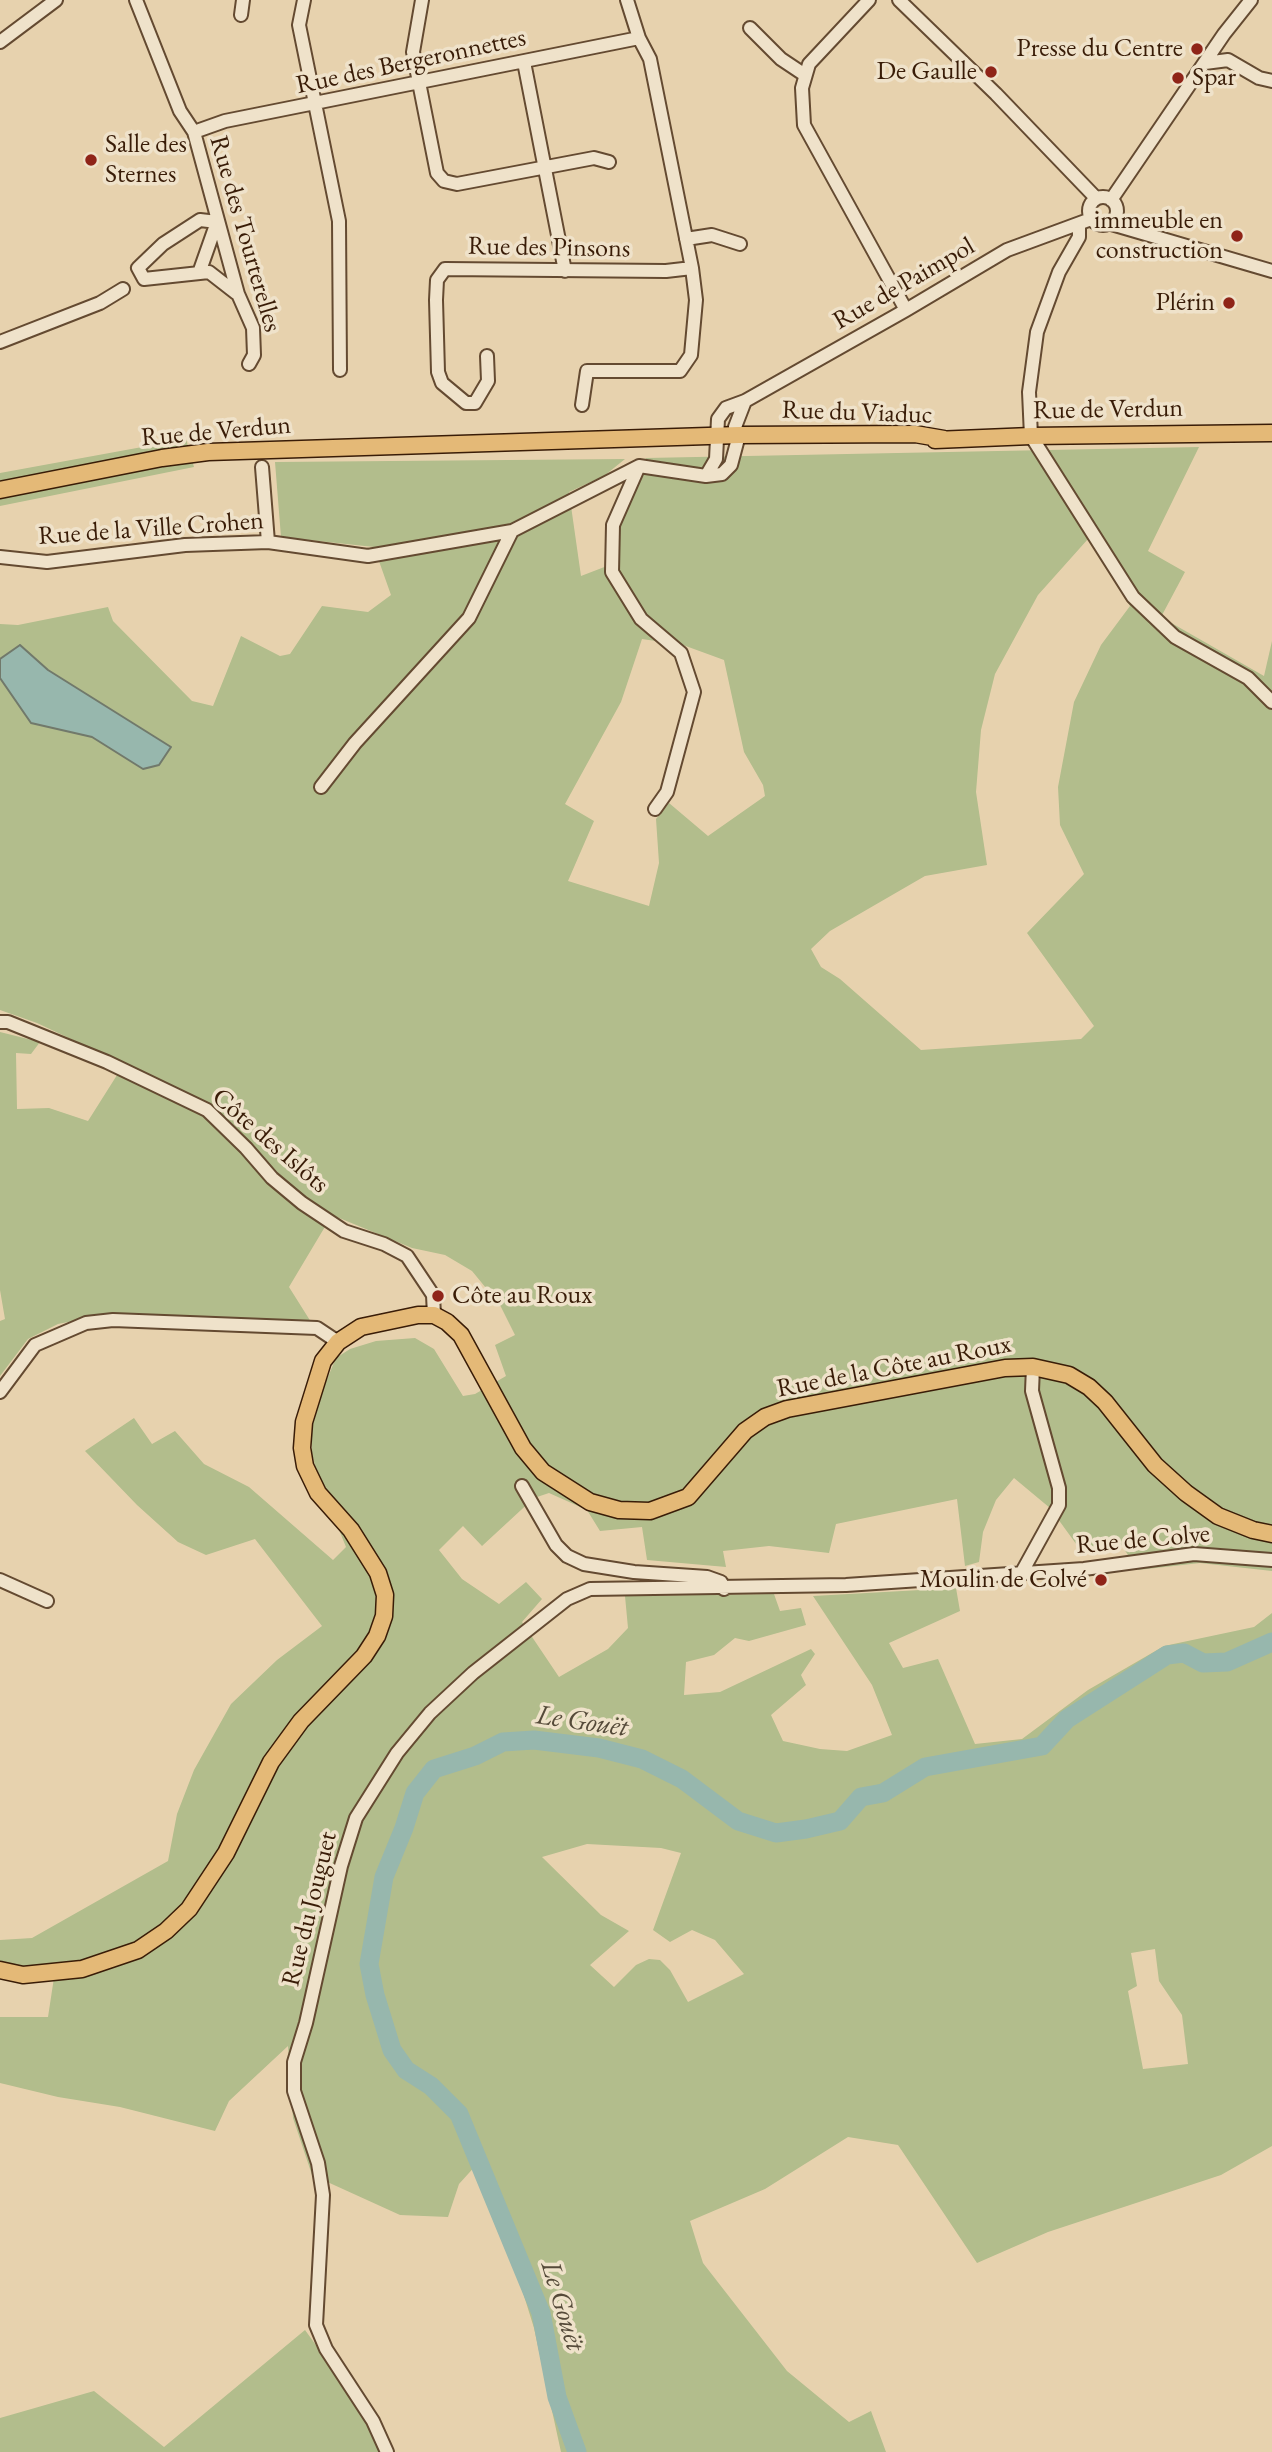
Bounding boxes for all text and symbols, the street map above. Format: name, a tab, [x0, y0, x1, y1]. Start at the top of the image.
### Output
street label: Rue des Bergeronnettes	[293, 22, 529, 102]
place label: Presse du Centre	[1016, 33, 1183, 65]
marker: Presse du Centre	[1189, 41, 1205, 57]
place label: De Gaulle	[876, 56, 977, 88]
place label: Spar	[1192, 62, 1236, 94]
marker: De Gaulle	[983, 64, 999, 80]
marker: Spar	[1170, 70, 1186, 86]
place label: Salle des Sternes	[105, 129, 187, 190]
street label: Rue des Tourterelles	[202, 132, 288, 336]
marker: Salle des Sternes	[83, 152, 99, 168]
place label: immeuble en construction	[1094, 205, 1223, 266]
marker: immeuble en construction	[1229, 228, 1245, 244]
street label: Rue des Pinsons	[468, 231, 630, 265]
street label: Rue de Paimpol	[828, 231, 980, 337]
place label: Plérin	[1155, 287, 1215, 319]
marker: Plérin	[1221, 295, 1237, 311]
street label: Rue de Verdun	[1033, 393, 1183, 427]
street label: Rue du Viaduc	[781, 395, 933, 431]
street label: Rue de Verdun	[140, 410, 292, 454]
street label: Rue de la Ville Crohen	[37, 506, 265, 552]
street label: Côte des Islôts	[205, 1082, 335, 1200]
place label: Côte au Roux	[452, 1280, 592, 1312]
marker: Côte au Roux	[430, 1288, 446, 1304]
street label: Rue de la Côte au Roux	[774, 1329, 1014, 1405]
street label: Rue de Colve	[1075, 1519, 1211, 1561]
place label: Moulin de Colvé	[919, 1564, 1087, 1596]
marker: Moulin de Colvé	[1093, 1572, 1109, 1588]
water label: Le Gouët	[534, 1699, 630, 1745]
street label: Rue du Jouguet	[276, 1828, 344, 1990]
water label: Le Gouët	[532, 2257, 592, 2355]

